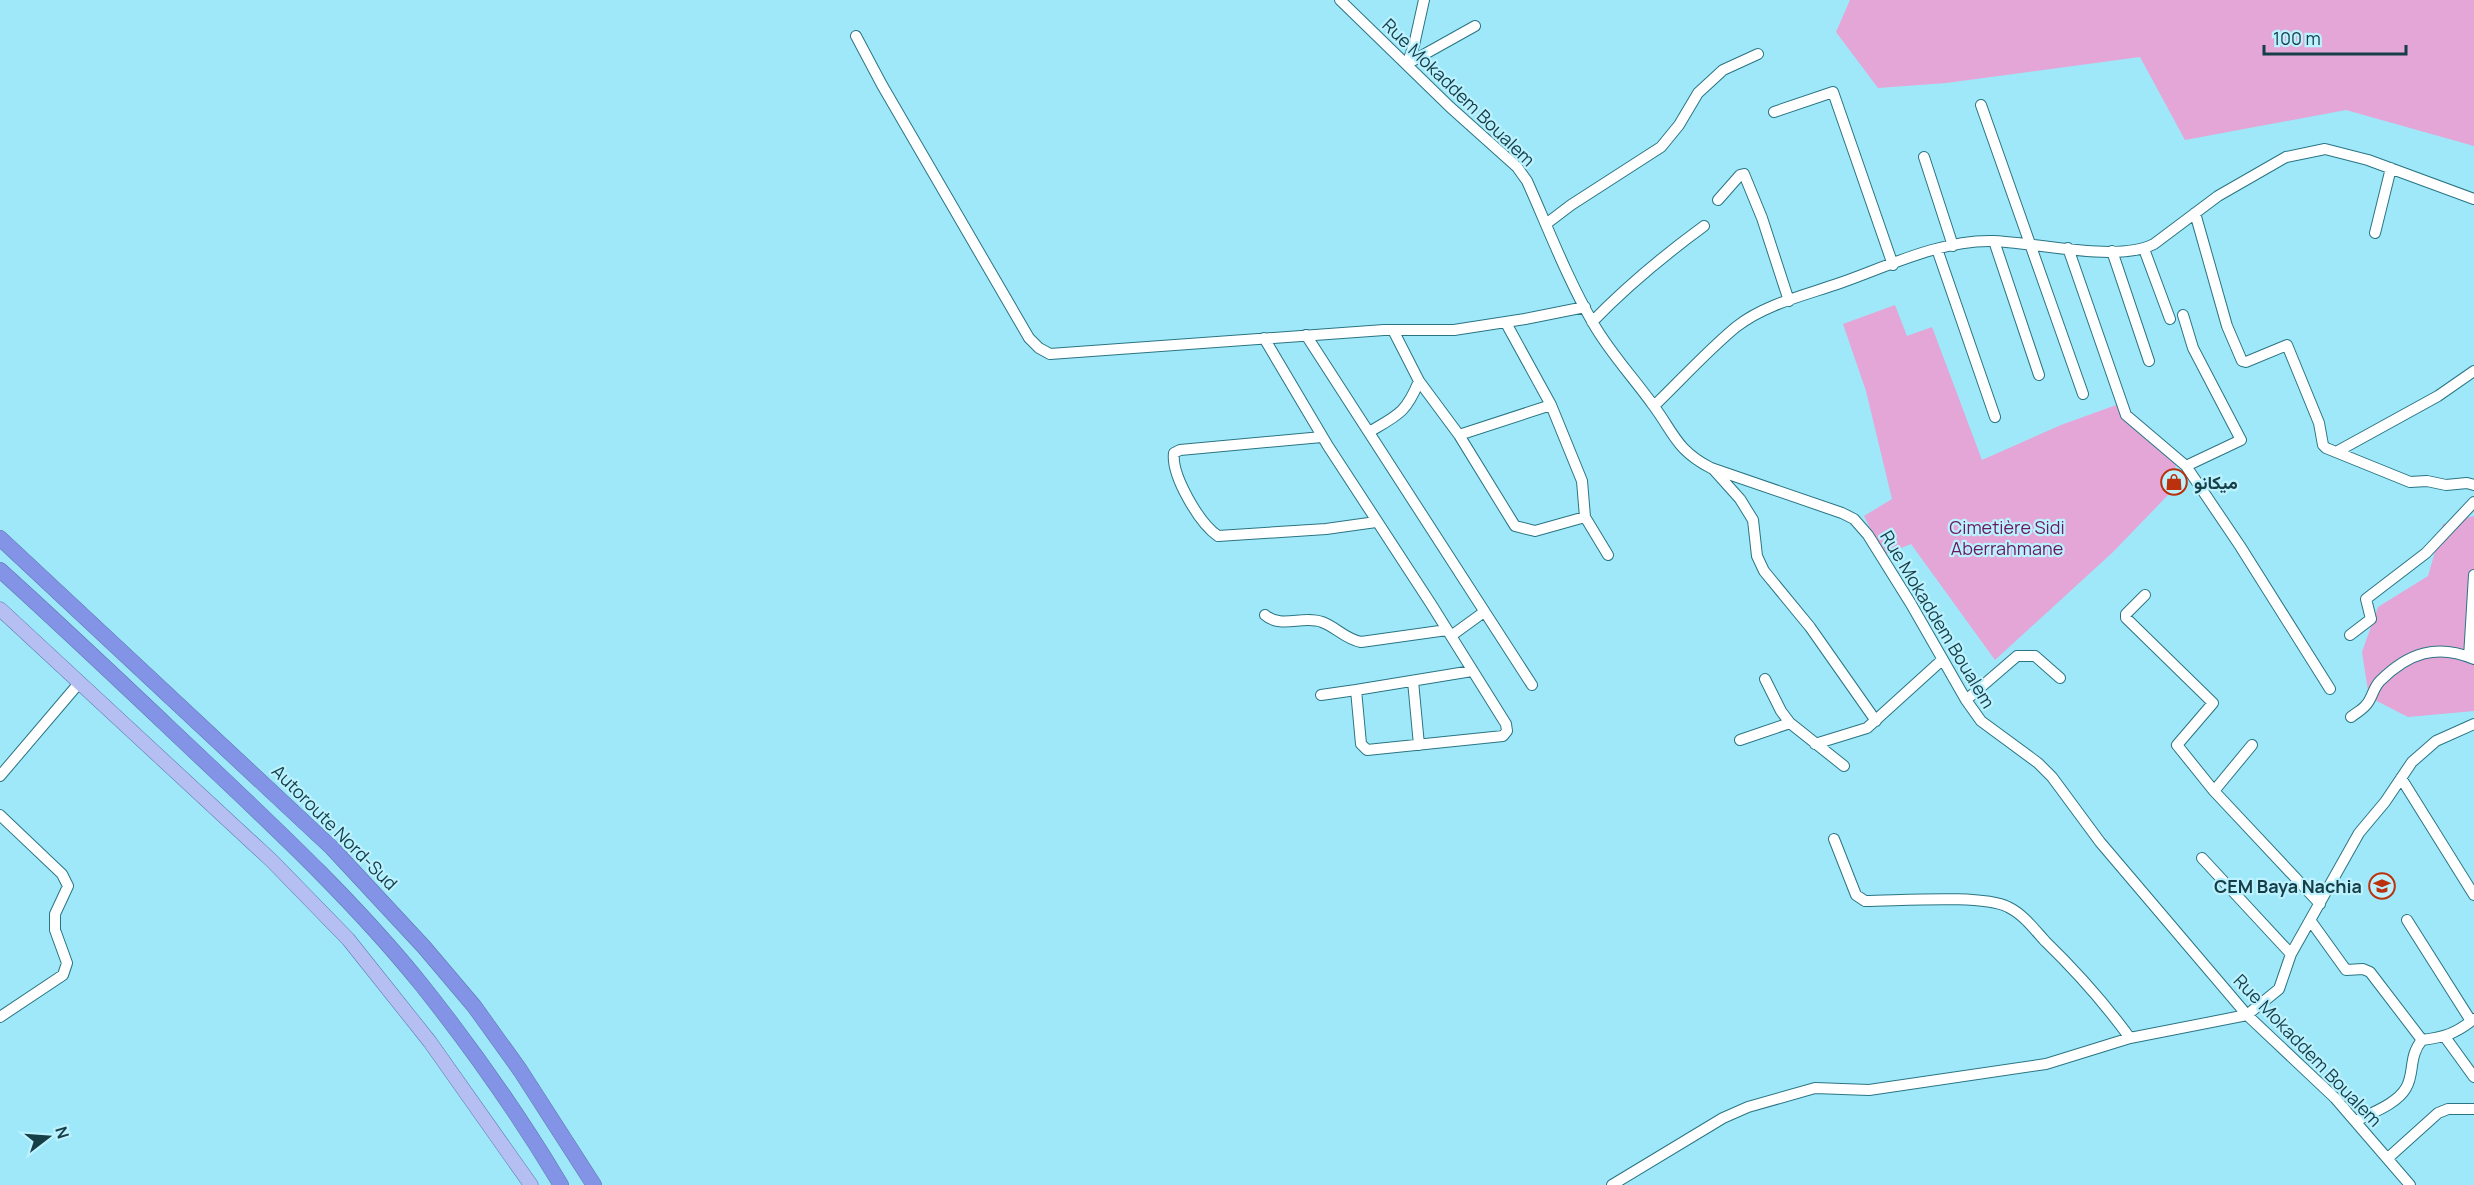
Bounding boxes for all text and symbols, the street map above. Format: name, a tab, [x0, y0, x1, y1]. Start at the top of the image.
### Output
street label: Rue Mokaddem Boualem	[1378, 13, 1540, 171]
scale bar	[2264, 18, 2406, 56]
text: 100 m	[2273, 26, 2321, 50]
shop icon: ميكانو	[2159, 467, 2189, 497]
place label: ميكانو	[2194, 470, 2238, 494]
park label: Cimetière Sidi Aberrahmane	[1949, 515, 2065, 560]
street label: Rue Mokaddem Boualem	[1875, 526, 2001, 712]
street label: Autoroute Nord-Sud	[267, 759, 403, 895]
school or university icon: CEM Baya Nachia	[2367, 871, 2397, 901]
place label: CEM Baya Nachia	[2214, 874, 2362, 898]
street label: Rue Mokaddem Boualem	[2229, 969, 2387, 1131]
north arrow	[18, 1107, 78, 1167]
text: N	[50, 1124, 75, 1141]

